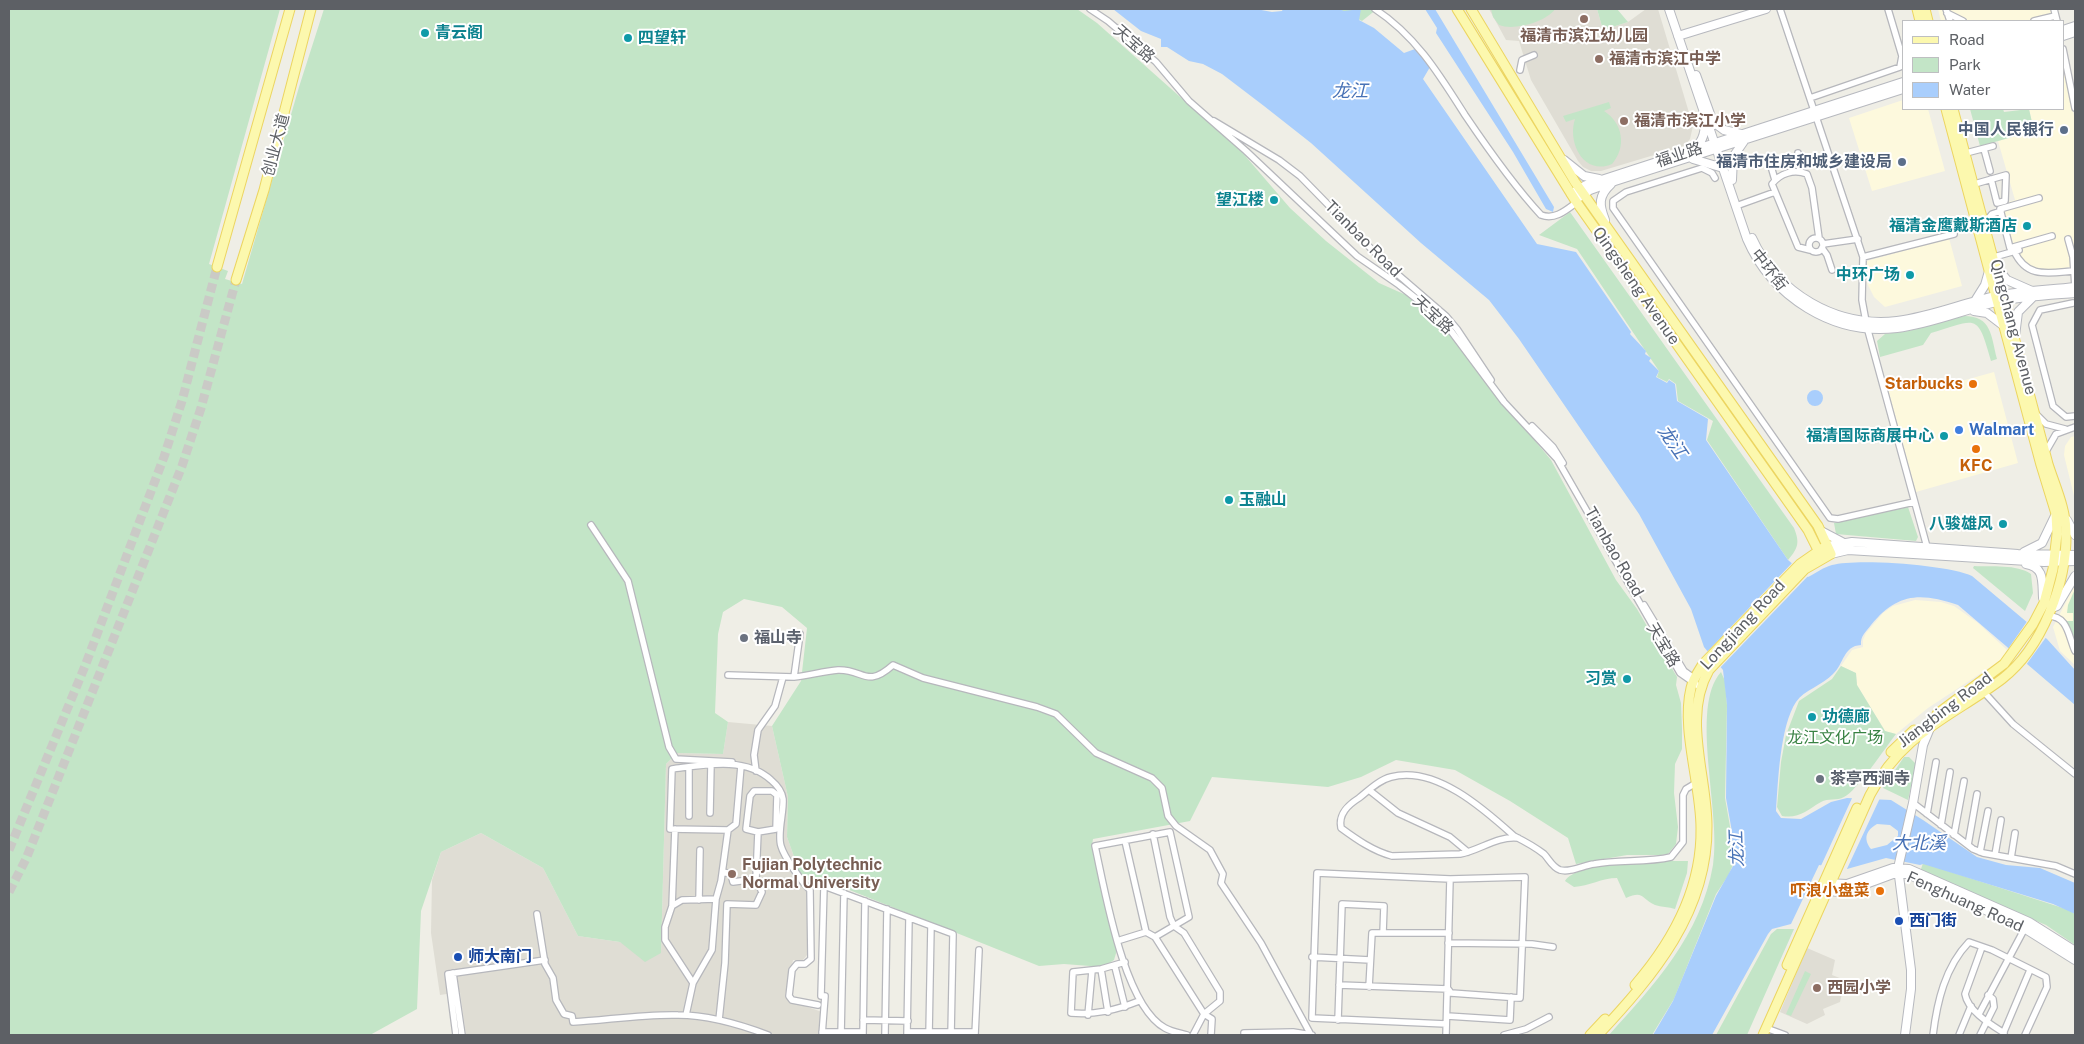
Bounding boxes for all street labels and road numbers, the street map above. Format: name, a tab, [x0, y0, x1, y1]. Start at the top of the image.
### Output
street label: 天宝路	[1110, 21, 1158, 67]
street label: 创业大道	[258, 112, 294, 178]
street label: 福业路	[1653, 138, 1705, 172]
street label: Tianbao Road	[1321, 197, 1405, 281]
street label: Qingsheng Avenue	[1588, 223, 1684, 349]
street label: 中环街	[1747, 245, 1791, 295]
street label: Qingchang Avenue	[1986, 257, 2040, 397]
street label: 天宝路	[1409, 292, 1457, 338]
street label: Tianbao Road	[1581, 504, 1647, 600]
street label: Longjiang Road	[1697, 576, 1789, 674]
street label: 天宝路	[1642, 619, 1684, 671]
street label: Jiangbing Road	[1894, 668, 1996, 752]
street label: Fenghuang Road	[1904, 868, 2026, 936]

